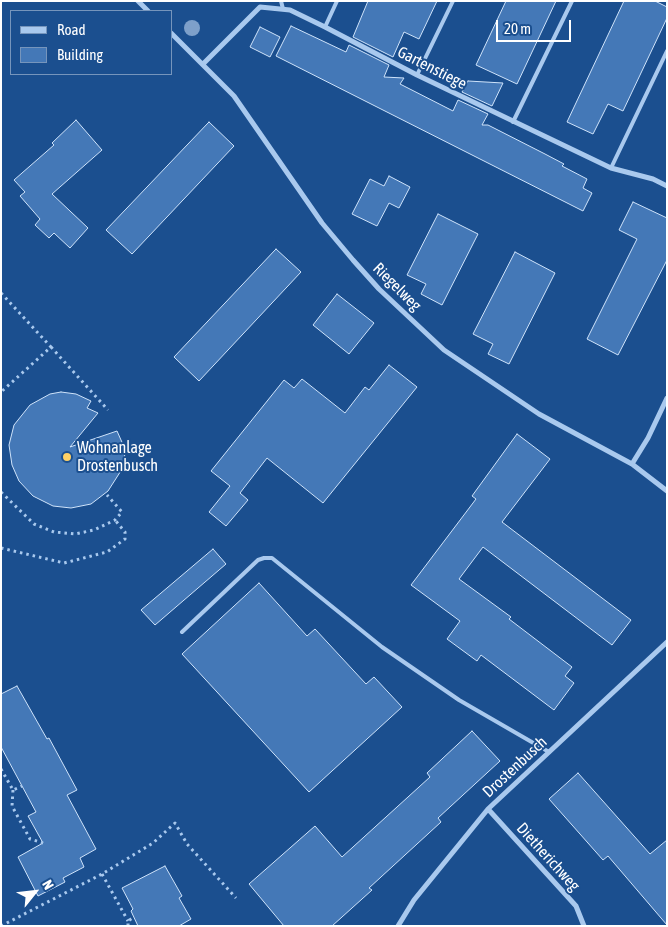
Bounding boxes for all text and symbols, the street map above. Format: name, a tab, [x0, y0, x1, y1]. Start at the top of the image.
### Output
legend	[10, 10, 172, 75]
scale bar	[498, 10, 573, 42]
text: 20 m	[504, 20, 531, 37]
text: Road	[57, 21, 86, 38]
street label: Gartenstiege	[394, 42, 470, 94]
text: Building	[57, 46, 103, 63]
street label: Riegelweg	[369, 259, 425, 315]
place label: Wohnanlage Drostenbusch	[77, 438, 158, 476]
marker: Wohnanlage Drostenbusch	[61, 451, 73, 463]
street label: Drostenbusch	[479, 732, 551, 802]
street label: Dietherichweg	[512, 819, 584, 895]
north arrow	[10, 867, 60, 917]
text: N	[39, 877, 57, 892]

